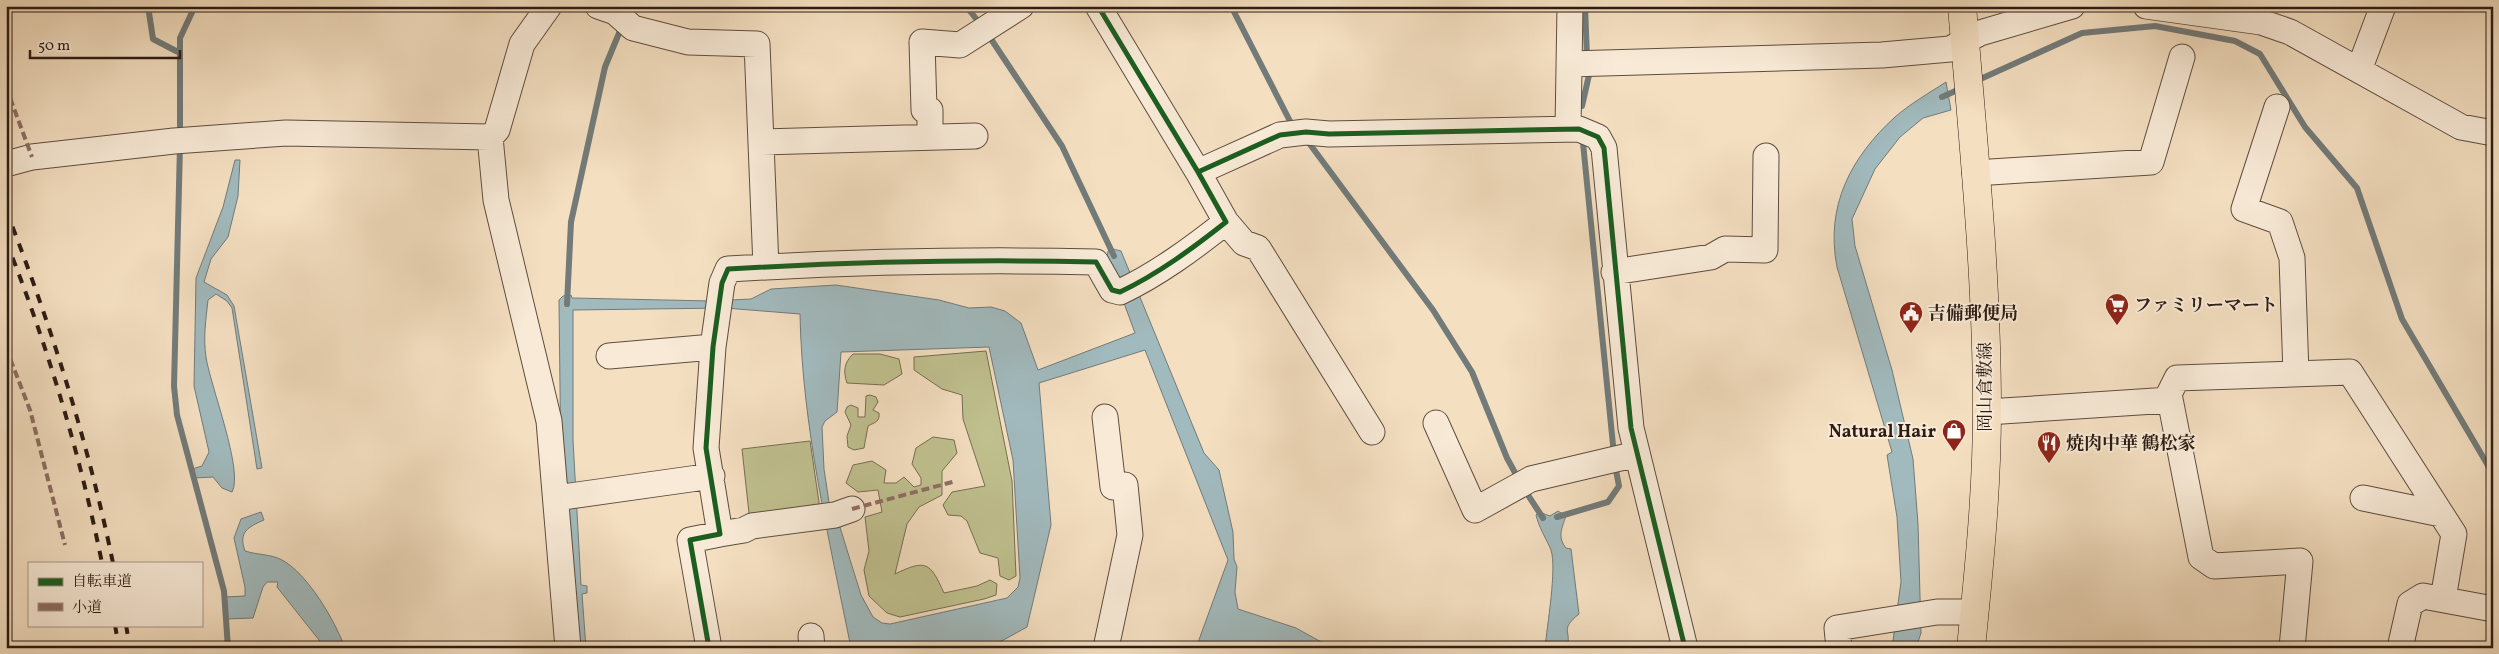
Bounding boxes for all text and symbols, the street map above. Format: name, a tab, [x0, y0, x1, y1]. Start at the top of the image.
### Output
scale bar	[30, 28, 180, 60]
text: 50 m	[38, 36, 70, 57]
supermarket icon: ファミリーマート	[2104, 292, 2130, 326]
place label: ファミリーマート	[2134, 294, 2278, 319]
public building icon: 吉備郵便局	[1898, 300, 1924, 334]
place label: 吉備郵便局	[1928, 302, 2018, 327]
street label: 岡山倉敷線	[1974, 342, 1999, 432]
shop icon: Natural Hair	[1941, 418, 1967, 452]
place label: Natural Hair	[1829, 420, 1936, 445]
restaurant icon: 焼肉中華 鶴松家	[2036, 430, 2062, 464]
place label: 焼肉中華 鶴松家	[2066, 432, 2196, 457]
legend	[28, 562, 202, 626]
text: 自転車道	[72, 572, 132, 593]
text: 小道	[72, 598, 102, 619]

